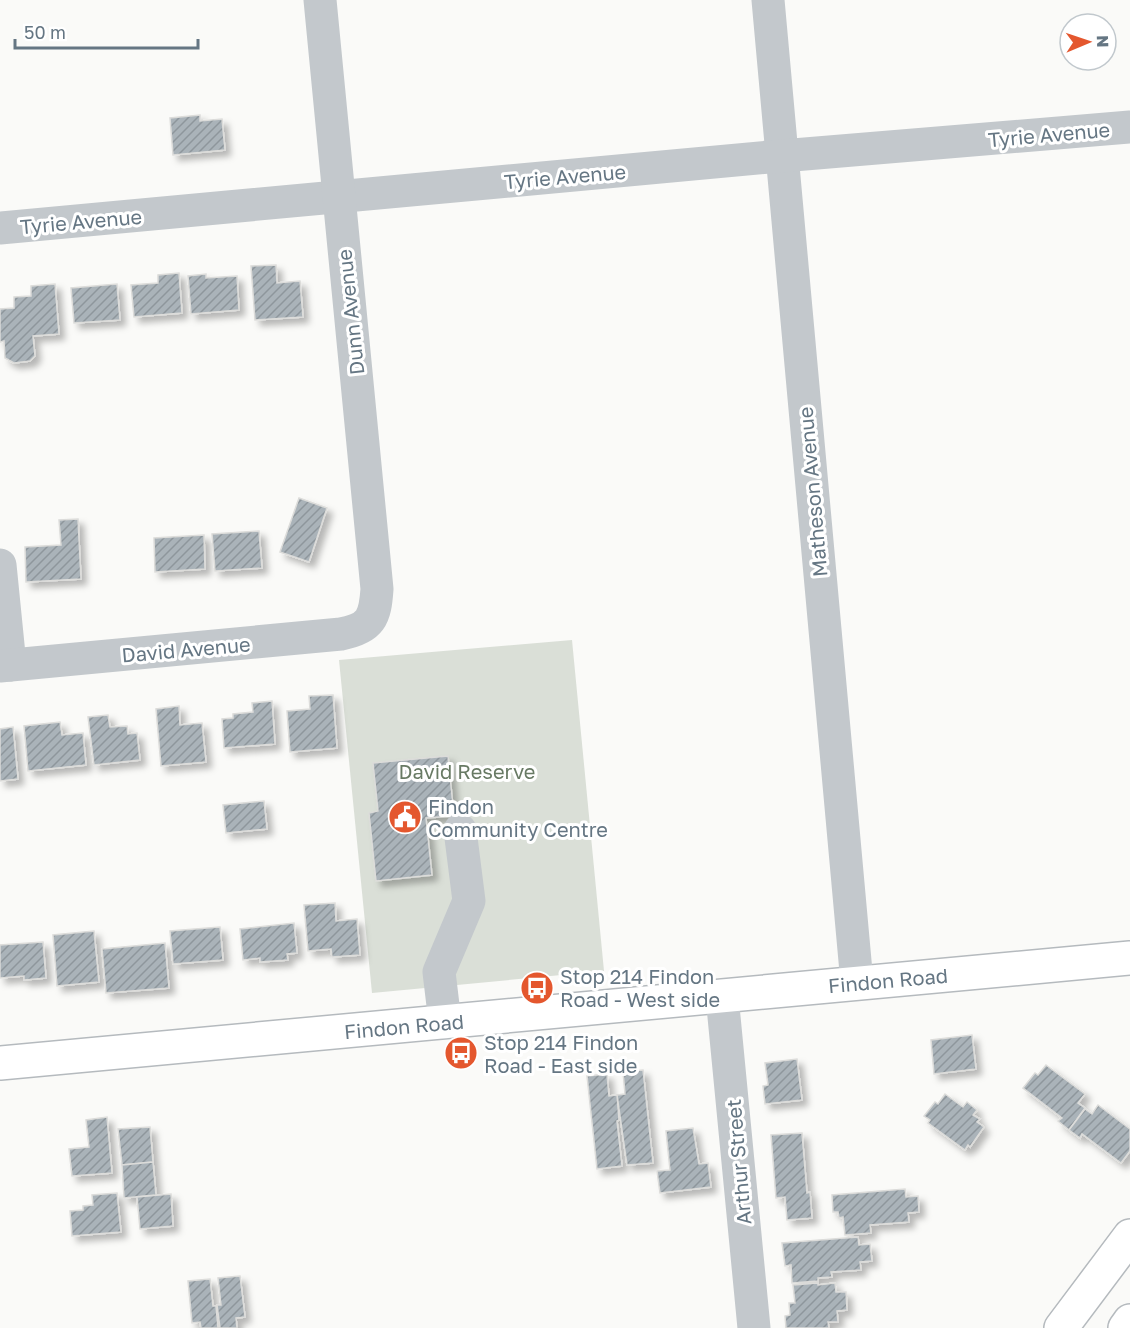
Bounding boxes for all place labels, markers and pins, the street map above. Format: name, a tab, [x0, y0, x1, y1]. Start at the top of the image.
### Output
place label: Findon Community Centre	[428, 794, 608, 841]
public building icon: Findon Community Centre	[387, 799, 423, 835]
place label: Stop 214 Findon Road - West side	[560, 964, 720, 1011]
bus stop icon: Stop 214 Findon Road - West side	[519, 970, 555, 1006]
place label: Stop 214 Findon Road - East side	[484, 1030, 638, 1077]
bus stop icon: Stop 214 Findon Road - East side	[443, 1035, 479, 1071]

